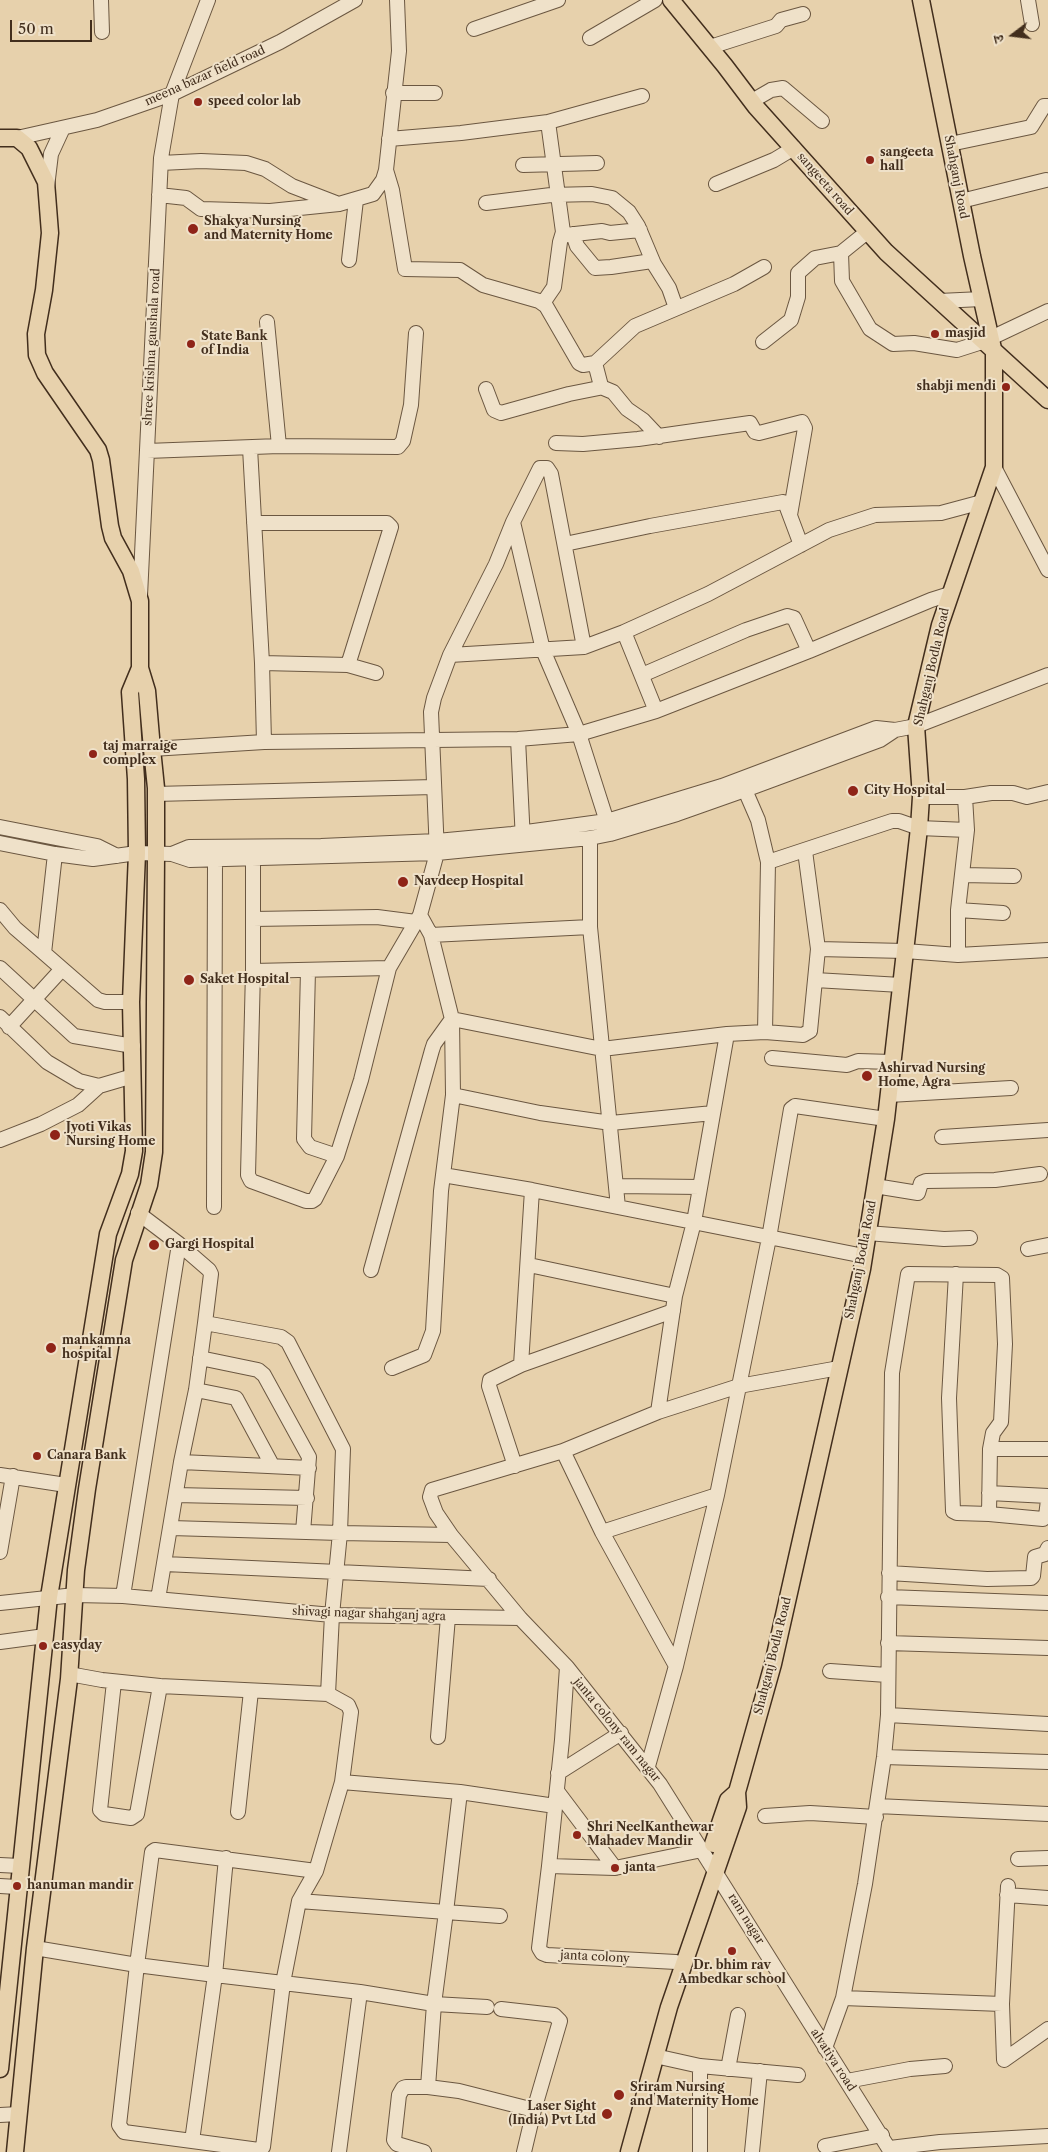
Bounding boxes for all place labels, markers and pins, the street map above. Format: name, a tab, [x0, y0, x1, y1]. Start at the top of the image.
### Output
place label: speed color lab	[208, 95, 301, 109]
marker: speed color lab	[192, 96, 204, 108]
place label: sangeeta hall	[880, 146, 934, 174]
marker: sangeeta hall	[864, 154, 876, 166]
place label: Shakya Nursing and Maternity Home	[204, 215, 333, 243]
marker: Shakya Nursing and Maternity Home	[186, 222, 200, 236]
place label: masjid	[945, 327, 986, 341]
marker: masjid	[929, 328, 941, 340]
place label: State Bank of India	[201, 330, 267, 358]
marker: State Bank of India	[185, 338, 197, 350]
place label: shabji mendi	[917, 380, 996, 394]
marker: shabji mendi	[1000, 381, 1012, 393]
place label: taj marraige complex	[103, 740, 177, 768]
marker: taj marraige complex	[87, 748, 99, 760]
marker: City Hospital	[846, 784, 860, 798]
place label: City Hospital	[864, 784, 945, 798]
marker: Navdeep Hospital	[396, 875, 410, 889]
place label: Navdeep Hospital	[414, 875, 523, 889]
marker: Saket Hospital	[182, 973, 196, 987]
place label: Saket Hospital	[200, 973, 289, 987]
place label: Ashirvad Nursing Home, Agra	[878, 1062, 985, 1090]
marker: Ashirvad Nursing Home, Agra	[860, 1069, 874, 1083]
place label: Jyoti Vikas Nursing Home	[66, 1121, 155, 1149]
marker: Jyoti Vikas Nursing Home	[48, 1128, 62, 1142]
marker: Gargi Hospital	[147, 1238, 161, 1252]
place label: Gargi Hospital	[165, 1238, 254, 1252]
place label: mankamna hospital	[62, 1334, 131, 1362]
marker: mankamna hospital	[44, 1341, 58, 1355]
place label: Canara Bank	[47, 1449, 126, 1463]
marker: Canara Bank	[31, 1450, 43, 1462]
place label: easyday	[53, 1639, 102, 1653]
marker: easyday	[37, 1640, 49, 1652]
place label: Shri NeelKanthewar Mahadev Mandir	[587, 1821, 714, 1849]
marker: Shri NeelKanthewar Mahadev Mandir	[571, 1829, 583, 1841]
place label: janta	[625, 1861, 656, 1875]
marker: janta	[609, 1862, 621, 1874]
place label: hanuman mandir	[27, 1879, 134, 1893]
marker: hanuman mandir	[11, 1880, 23, 1892]
marker: Dr. bhim rav Ambedkar school	[726, 1945, 738, 1957]
place label: Dr. bhim rav Ambedkar school	[678, 1959, 786, 1987]
place label: Sriram Nursing and Maternity Home	[630, 2081, 759, 2109]
marker: Sriram Nursing and Maternity Home	[612, 2088, 626, 2102]
place label: Laser Sight (India) Pvt Ltd	[508, 2100, 596, 2128]
marker: Laser Sight (India) Pvt Ltd	[600, 2107, 614, 2121]

